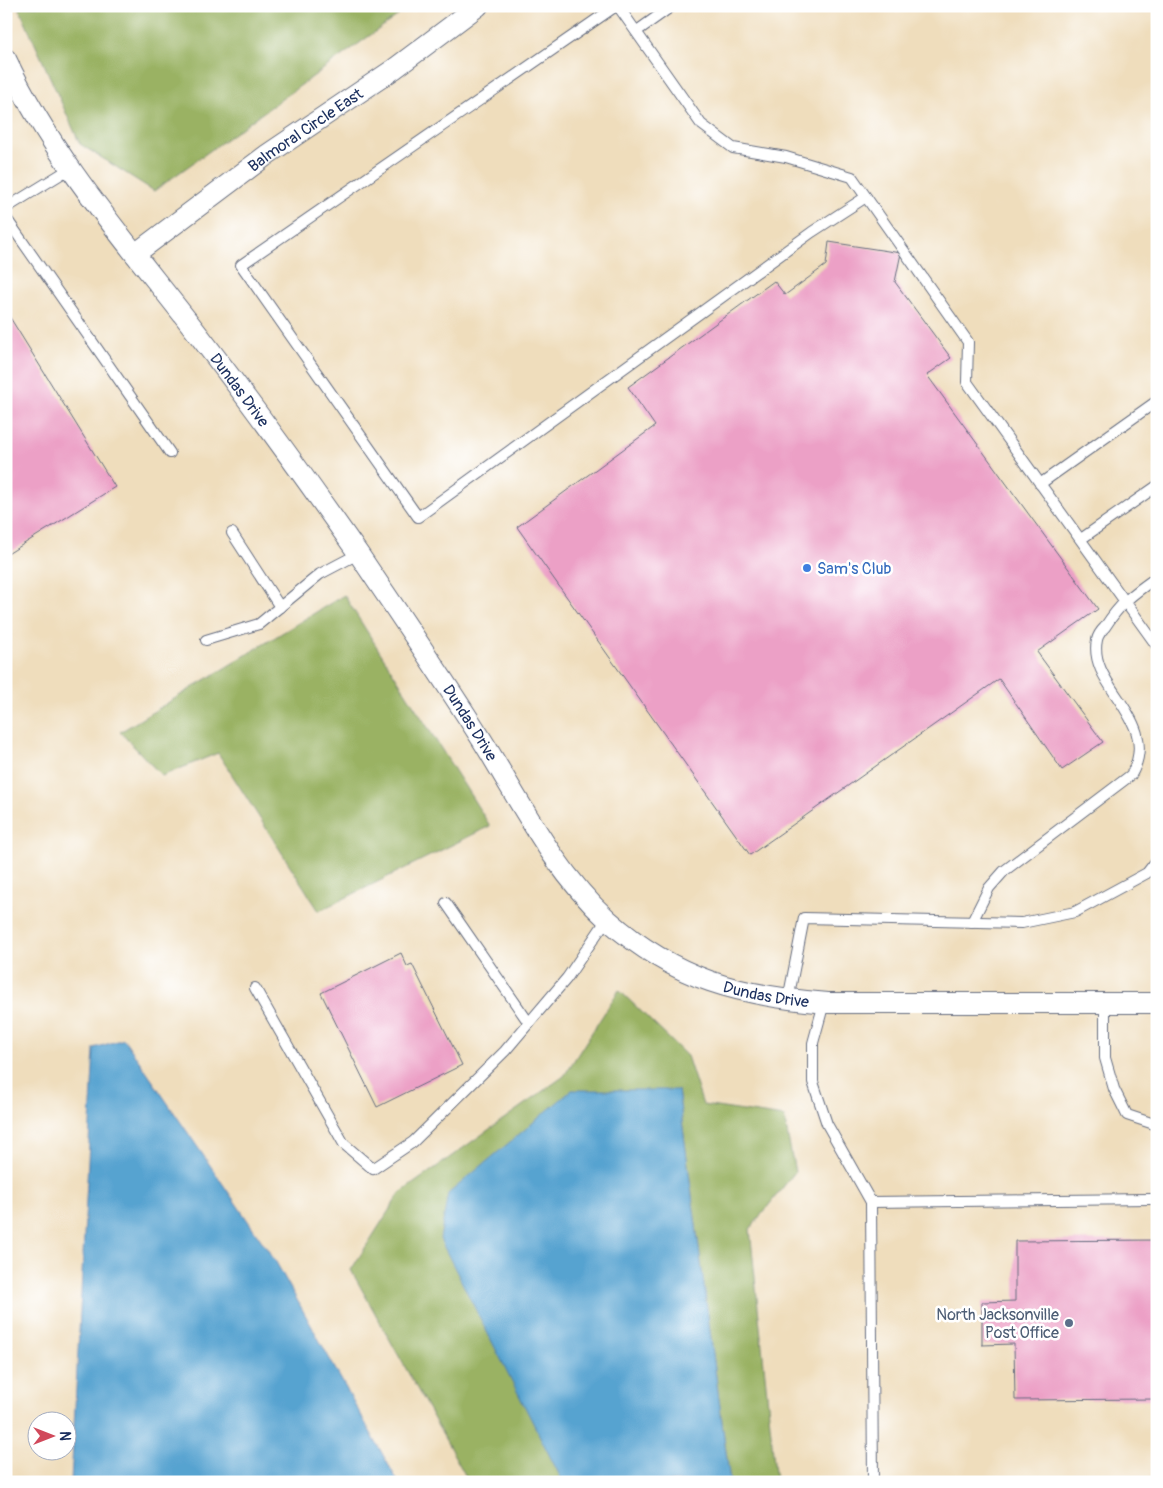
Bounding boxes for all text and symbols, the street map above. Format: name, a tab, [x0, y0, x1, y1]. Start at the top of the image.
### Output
street label: Balmoral Circle East	[244, 84, 367, 176]
street label: Dundas Drive	[205, 350, 273, 431]
place label: Sam's Club	[817, 559, 891, 579]
marker: Sam's Club	[801, 562, 813, 574]
street label: Dundas Drive	[438, 681, 501, 765]
street label: Dundas Drive	[721, 977, 810, 1012]
place label: North Jacksonville Post Office	[936, 1305, 1059, 1343]
marker: North Jacksonville Post Office	[1063, 1317, 1075, 1329]
north arrow	[28, 1410, 78, 1460]
text: N	[56, 1431, 73, 1441]

